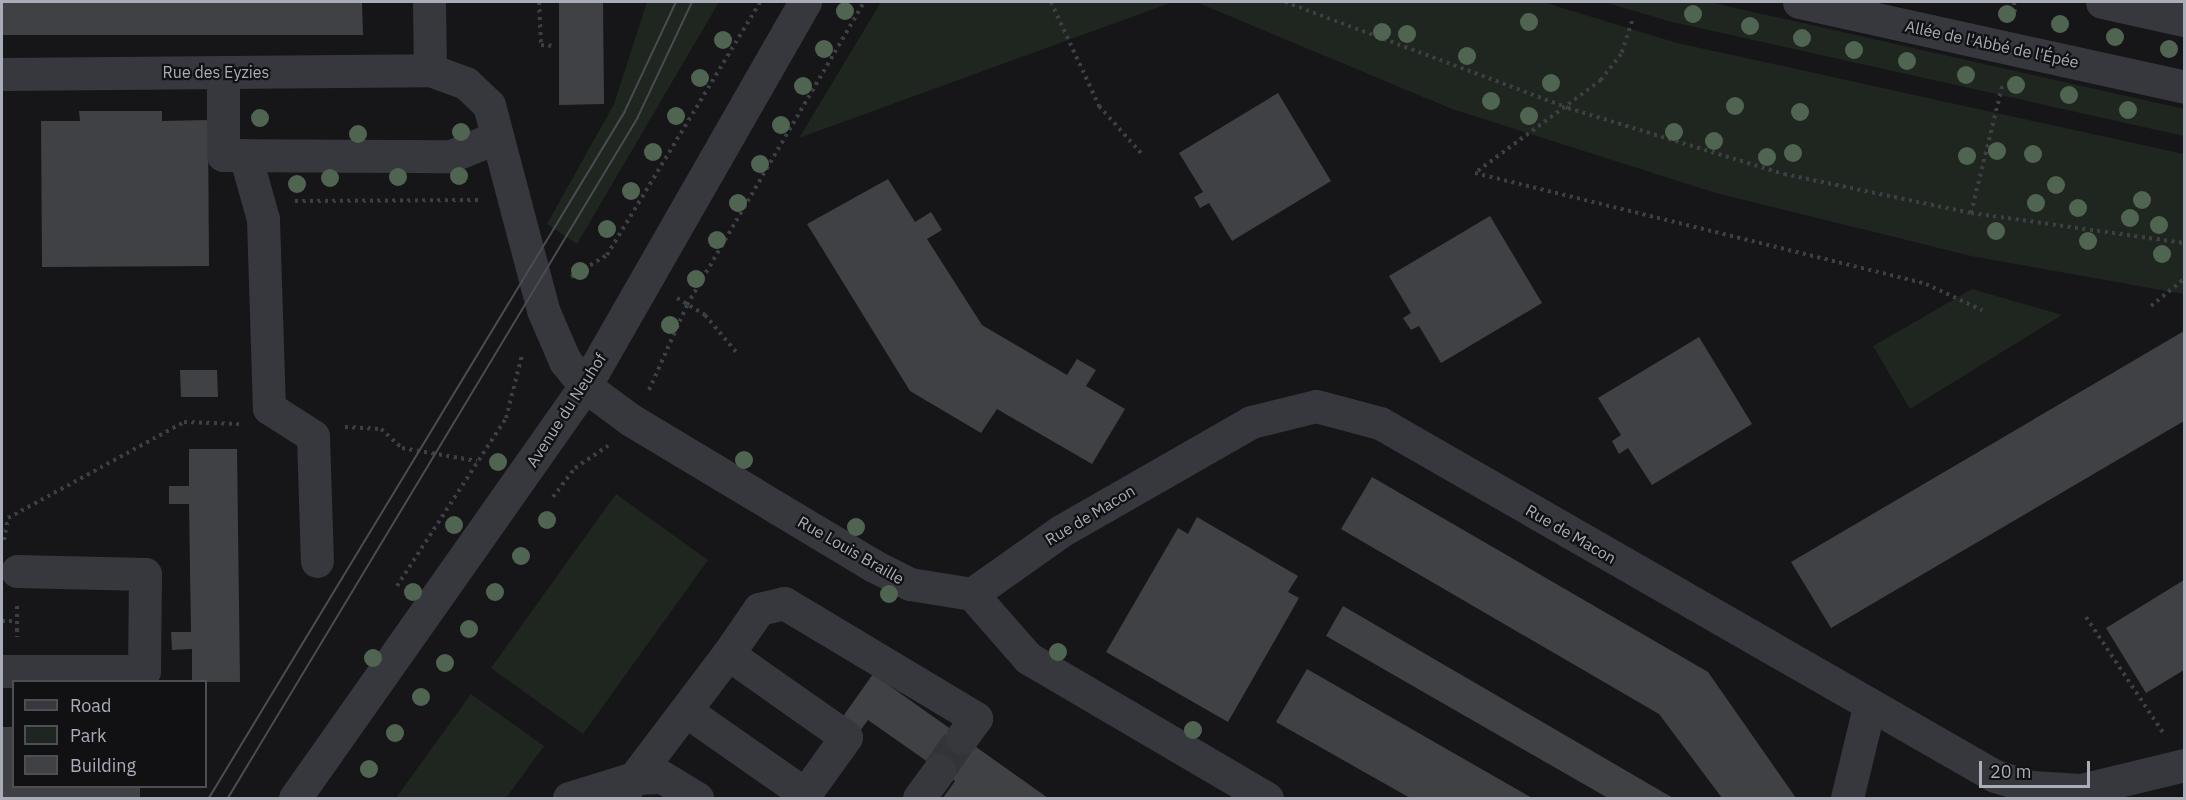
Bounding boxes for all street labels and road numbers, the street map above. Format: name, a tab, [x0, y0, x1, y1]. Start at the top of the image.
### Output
street label: Allée de l'Abbé de l'Épée	[1903, 16, 2081, 72]
street label: Rue des Eyzies	[163, 62, 269, 82]
street label: Avenue du Neuhof	[522, 350, 610, 470]
street label: Rue de Macon	[1042, 481, 1138, 549]
street label: Rue de Macon	[1522, 500, 1620, 568]
street label: Rue Louis Braille	[794, 512, 908, 588]

